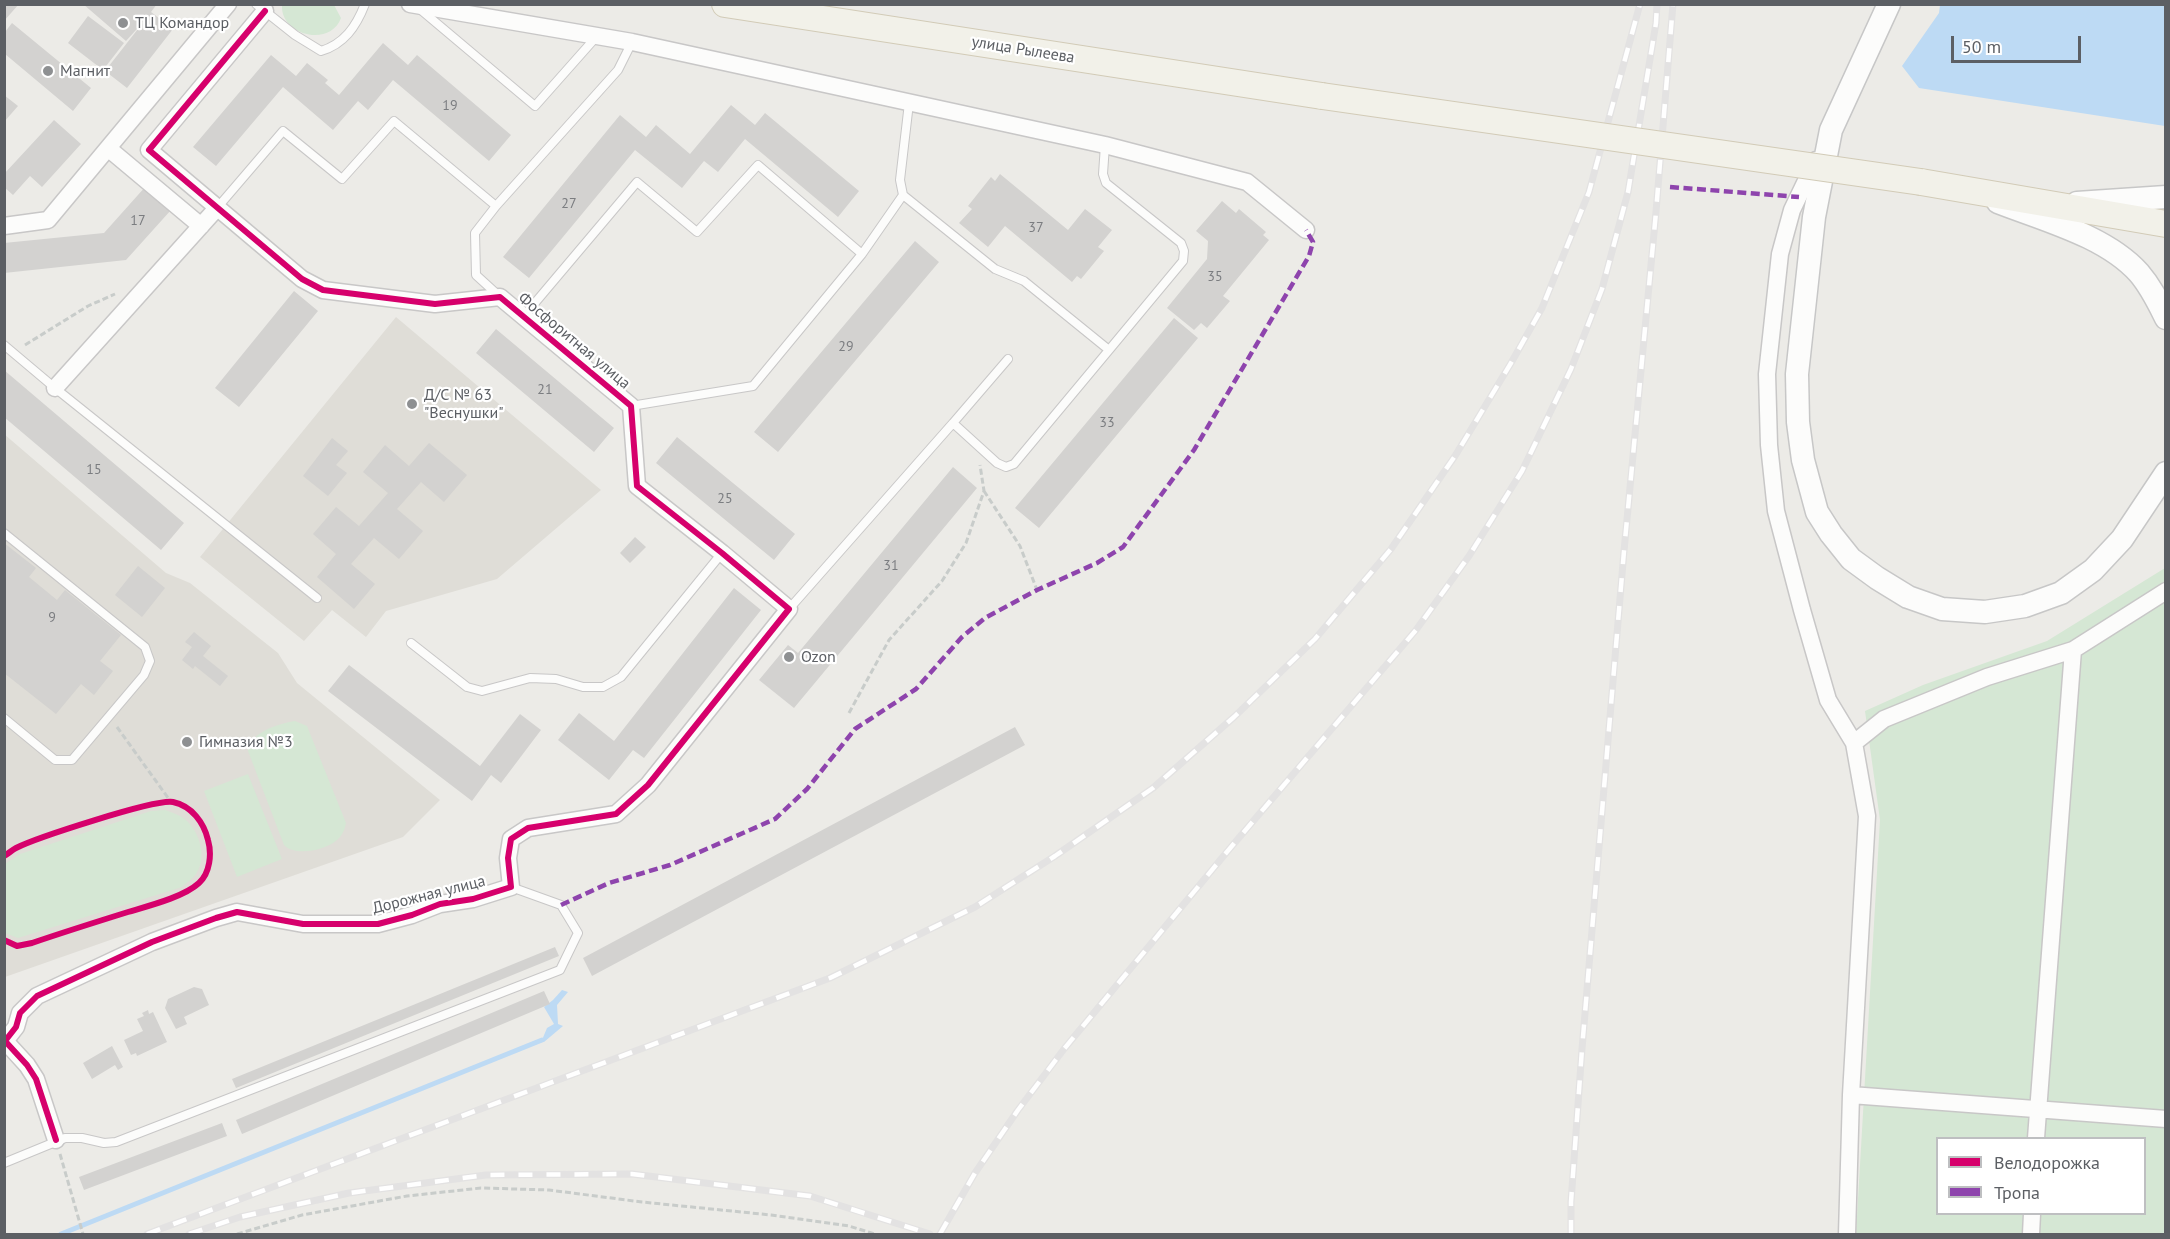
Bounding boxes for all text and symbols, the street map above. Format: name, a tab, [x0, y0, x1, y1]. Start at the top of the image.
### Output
place label: ТЦ Командор	[135, 13, 229, 33]
marker: ТЦ Командор	[116, 16, 130, 30]
scale bar	[1954, 24, 2084, 62]
street label: улица Рылеева	[970, 32, 1076, 68]
text: 50 m	[1962, 35, 2001, 58]
place label: Магнит	[60, 61, 110, 81]
marker: Магнит	[41, 64, 55, 78]
house number: 19	[442, 98, 458, 114]
house number: 27	[561, 196, 577, 212]
house number: 17	[130, 213, 146, 229]
house number: 37	[1028, 220, 1044, 236]
house number: 35	[1207, 269, 1223, 285]
street label: Фосфоритная улица	[514, 289, 634, 393]
house number: 29	[838, 339, 854, 355]
house number: 21	[537, 382, 553, 398]
place label: Д/С № 63 "Веснушки"	[424, 385, 503, 423]
marker: Д/С № 63 "Веснушки"	[405, 397, 419, 411]
house number: 33	[1099, 415, 1115, 431]
house number: 15	[86, 462, 102, 478]
house number: 25	[717, 491, 733, 507]
house number: 31	[883, 558, 899, 574]
house number: 9	[48, 610, 56, 626]
place label: Ozon	[801, 647, 836, 667]
marker: Ozon	[782, 650, 796, 664]
place label: Гимназия №3	[199, 732, 293, 752]
marker: Гимназия №3	[180, 735, 194, 749]
street label: Дорожная улица	[371, 872, 487, 918]
legend	[1936, 1137, 2146, 1215]
text: Велодорожка	[1994, 1151, 2100, 1174]
text: Тропа	[1994, 1181, 2040, 1204]

